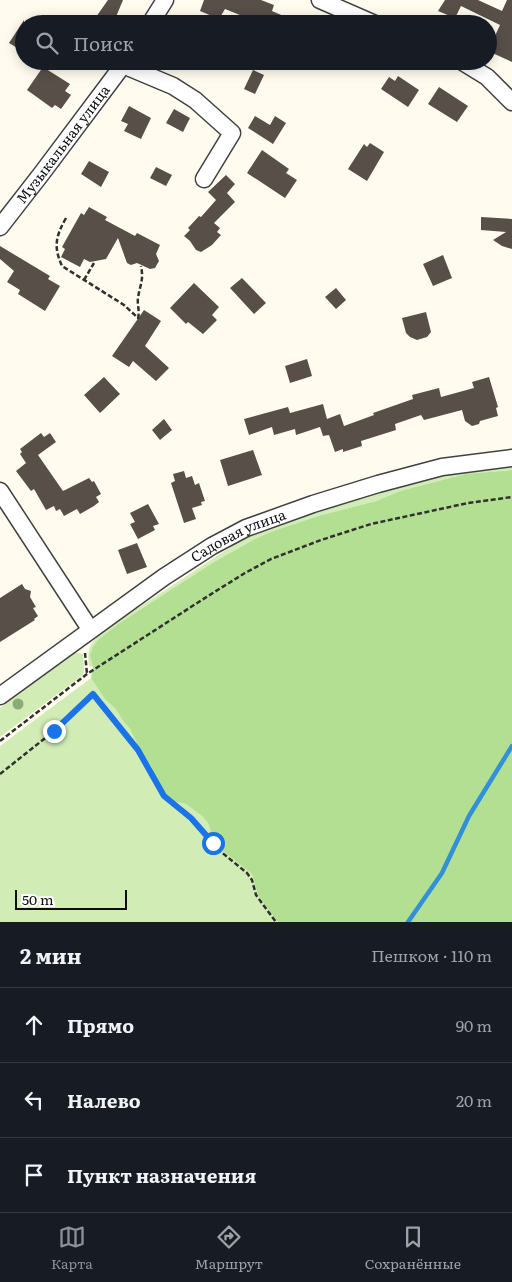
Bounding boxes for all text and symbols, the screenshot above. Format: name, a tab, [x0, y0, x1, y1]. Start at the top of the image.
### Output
search box	[15, 15, 497, 70]
icon: search	[33, 29, 61, 57]
text: Поиск	[73, 29, 134, 57]
street label: Музыкальная улица	[11, 80, 114, 207]
street label: Садовая улица	[186, 503, 289, 566]
route end	[43, 720, 66, 743]
route start	[202, 832, 225, 855]
scale bar	[15, 887, 128, 910]
text: 50 m	[22, 889, 54, 909]
text: 2 мин	[20, 939, 82, 970]
text: Пешком · 110 m	[371, 943, 492, 967]
icon: ahead	[20, 1011, 48, 1039]
text: Прямо	[67, 1011, 134, 1039]
text: 90 m	[456, 1013, 492, 1037]
icon: left	[20, 1086, 48, 1114]
text: Налево	[67, 1086, 141, 1114]
text: 20 m	[456, 1088, 492, 1112]
icon: arrive	[20, 1161, 48, 1189]
text: Пункт назначения	[67, 1161, 256, 1189]
tab: Карта	[51, 1223, 93, 1273]
tab: Маршрут	[195, 1223, 263, 1273]
tab: Сохранённые	[365, 1223, 461, 1273]

